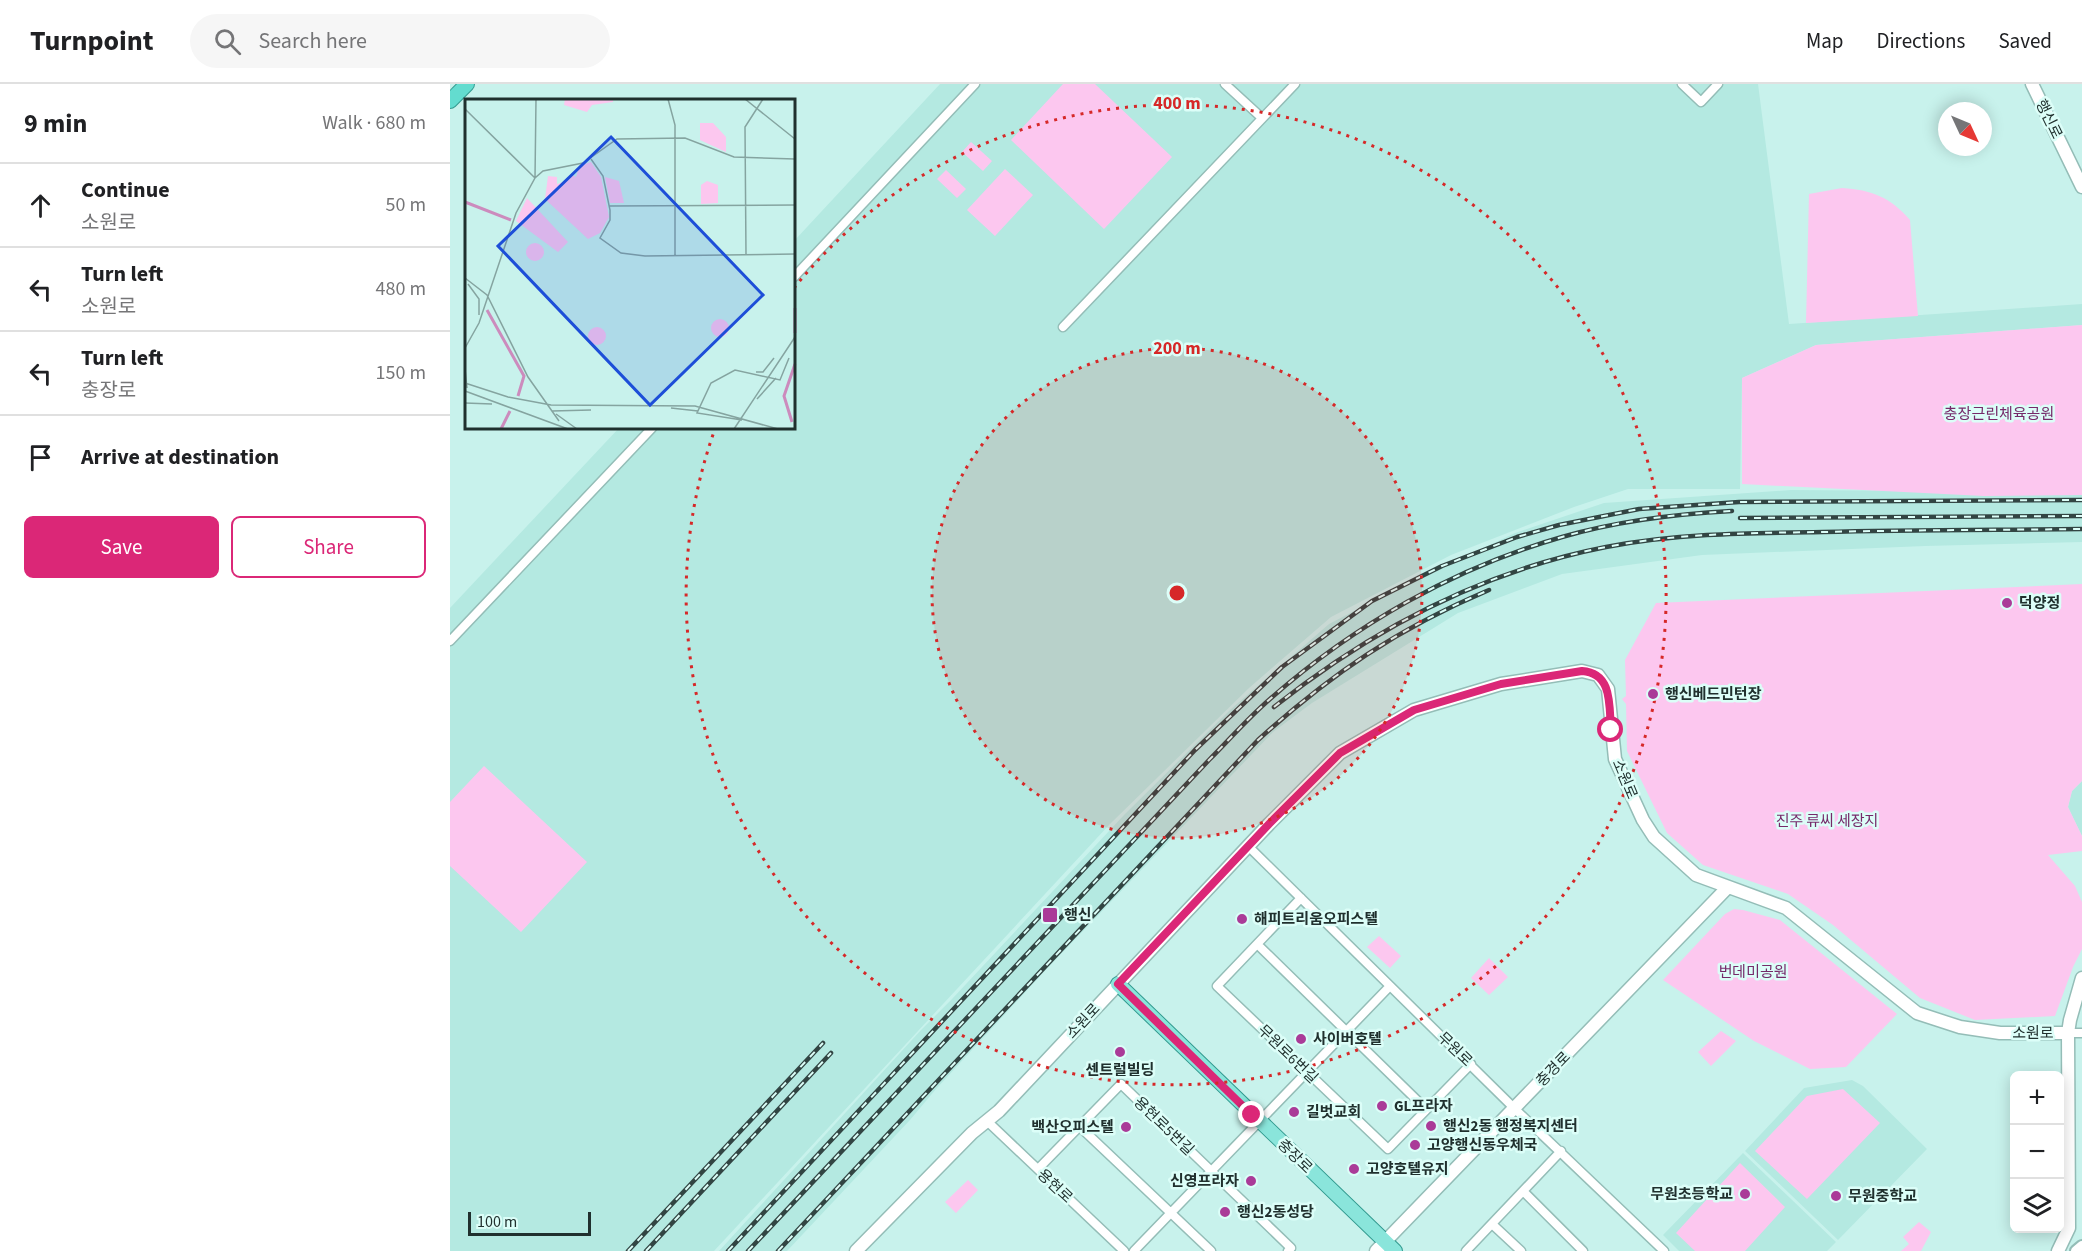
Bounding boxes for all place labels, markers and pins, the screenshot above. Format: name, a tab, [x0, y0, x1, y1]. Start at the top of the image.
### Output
centre of rings	[1167, 583, 1187, 603]
place label: 덕양정	[2019, 593, 2060, 614]
marker: 덕양정	[2000, 596, 2014, 610]
place label: 행신베드민턴장	[1665, 684, 1762, 705]
marker: 행신베드민턴장	[1646, 687, 1660, 701]
place label: 행신	[1064, 905, 1092, 926]
marker: 행신	[1041, 906, 1059, 924]
place label: 해피트리움오피스텔	[1254, 909, 1378, 930]
marker: 해피트리움오피스텔	[1235, 912, 1249, 926]
place label: 사이버호텔	[1313, 1029, 1382, 1050]
marker: 사이버호텔	[1294, 1032, 1308, 1046]
marker: 센트럴빌딩	[1113, 1045, 1127, 1059]
place label: 센트럴빌딩	[1085, 1060, 1155, 1081]
place label: GL프라자	[1394, 1096, 1453, 1117]
marker: GL프라자	[1375, 1099, 1389, 1113]
place label: 길벗교회	[1306, 1102, 1361, 1123]
marker: 길벗교회	[1287, 1105, 1301, 1119]
place label: 행신2동 행정복지센터	[1443, 1116, 1578, 1137]
place label: 백산오피스텔	[1031, 1117, 1114, 1138]
marker: 행신2동 행정복지센터	[1424, 1119, 1438, 1133]
marker: 백산오피스텔	[1119, 1120, 1133, 1134]
place label: 고양행신동우체국	[1427, 1135, 1538, 1156]
marker: 고양행신동우체국	[1408, 1138, 1422, 1152]
place label: 고양호텔유지	[1366, 1159, 1449, 1180]
marker: 고양호텔유지	[1347, 1162, 1361, 1176]
place label: 신영프라자	[1170, 1171, 1239, 1192]
marker: 신영프라자	[1244, 1174, 1258, 1188]
place label: 무원초등학교	[1650, 1184, 1733, 1205]
place label: 무원중학교	[1848, 1186, 1917, 1207]
marker: 무원초등학교	[1738, 1187, 1752, 1201]
marker: 무원중학교	[1829, 1189, 1843, 1203]
place label: 행신2동성당	[1237, 1202, 1314, 1223]
marker: 행신2동성당	[1218, 1205, 1232, 1219]

